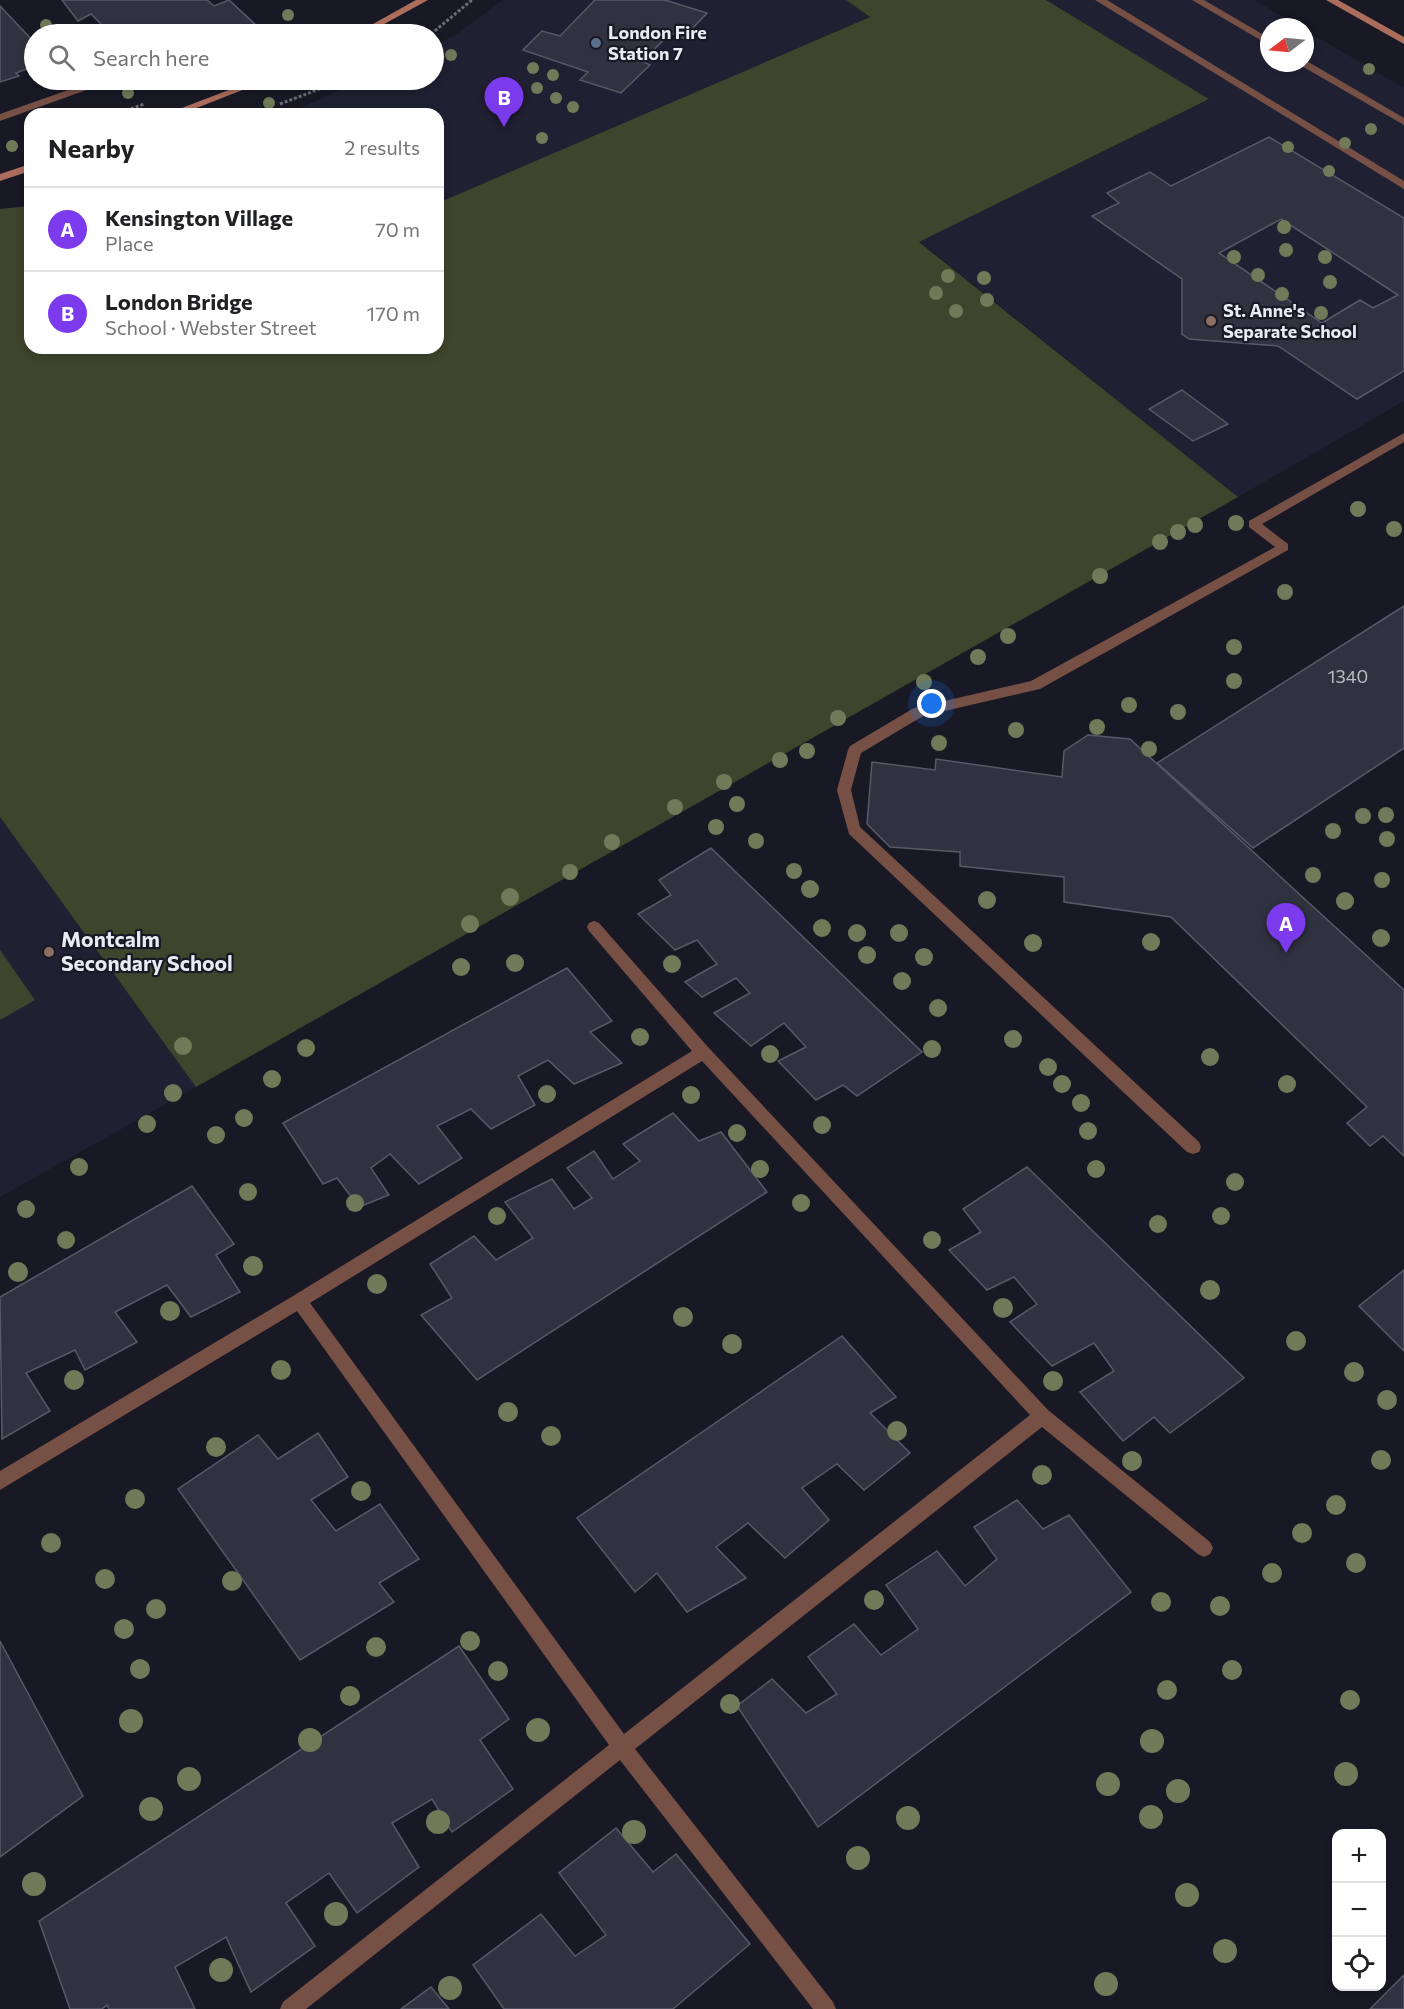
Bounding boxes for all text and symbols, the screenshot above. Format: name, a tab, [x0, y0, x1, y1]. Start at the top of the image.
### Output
north arrow	[1260, 18, 1314, 72]
place label: London Fire Station 7	[608, 21, 707, 64]
search box	[24, 24, 444, 90]
marker: London Fire Station 7	[589, 36, 603, 50]
icon: search	[45, 41, 78, 74]
text: Search here	[93, 44, 209, 71]
pin: B	[484, 78, 524, 127]
text: Nearby	[48, 132, 135, 163]
text: 2 results	[344, 135, 420, 159]
text: Kensington Village	[105, 204, 293, 231]
text: A	[60, 217, 75, 241]
text: 70 m	[375, 217, 420, 241]
text: Place	[105, 231, 154, 255]
text: London Bridge	[105, 288, 253, 315]
place label: St. Anne's Separate School	[1223, 299, 1357, 342]
text: B	[61, 301, 74, 325]
text: 170 m	[367, 301, 420, 325]
marker: St. Anne's Separate School	[1204, 314, 1218, 328]
text: School · Webster Street	[105, 315, 317, 339]
house number: 1340	[1328, 665, 1368, 687]
your location	[917, 689, 946, 718]
pin: A	[1266, 904, 1306, 953]
place label: Montcalm Secondary School	[61, 926, 233, 975]
marker: Montcalm Secondary School	[42, 945, 56, 959]
map controls	[1332, 1829, 1386, 1991]
button: +	[1332, 1829, 1386, 1883]
button: −	[1332, 1883, 1386, 1937]
button: locate	[1332, 1937, 1386, 1991]

